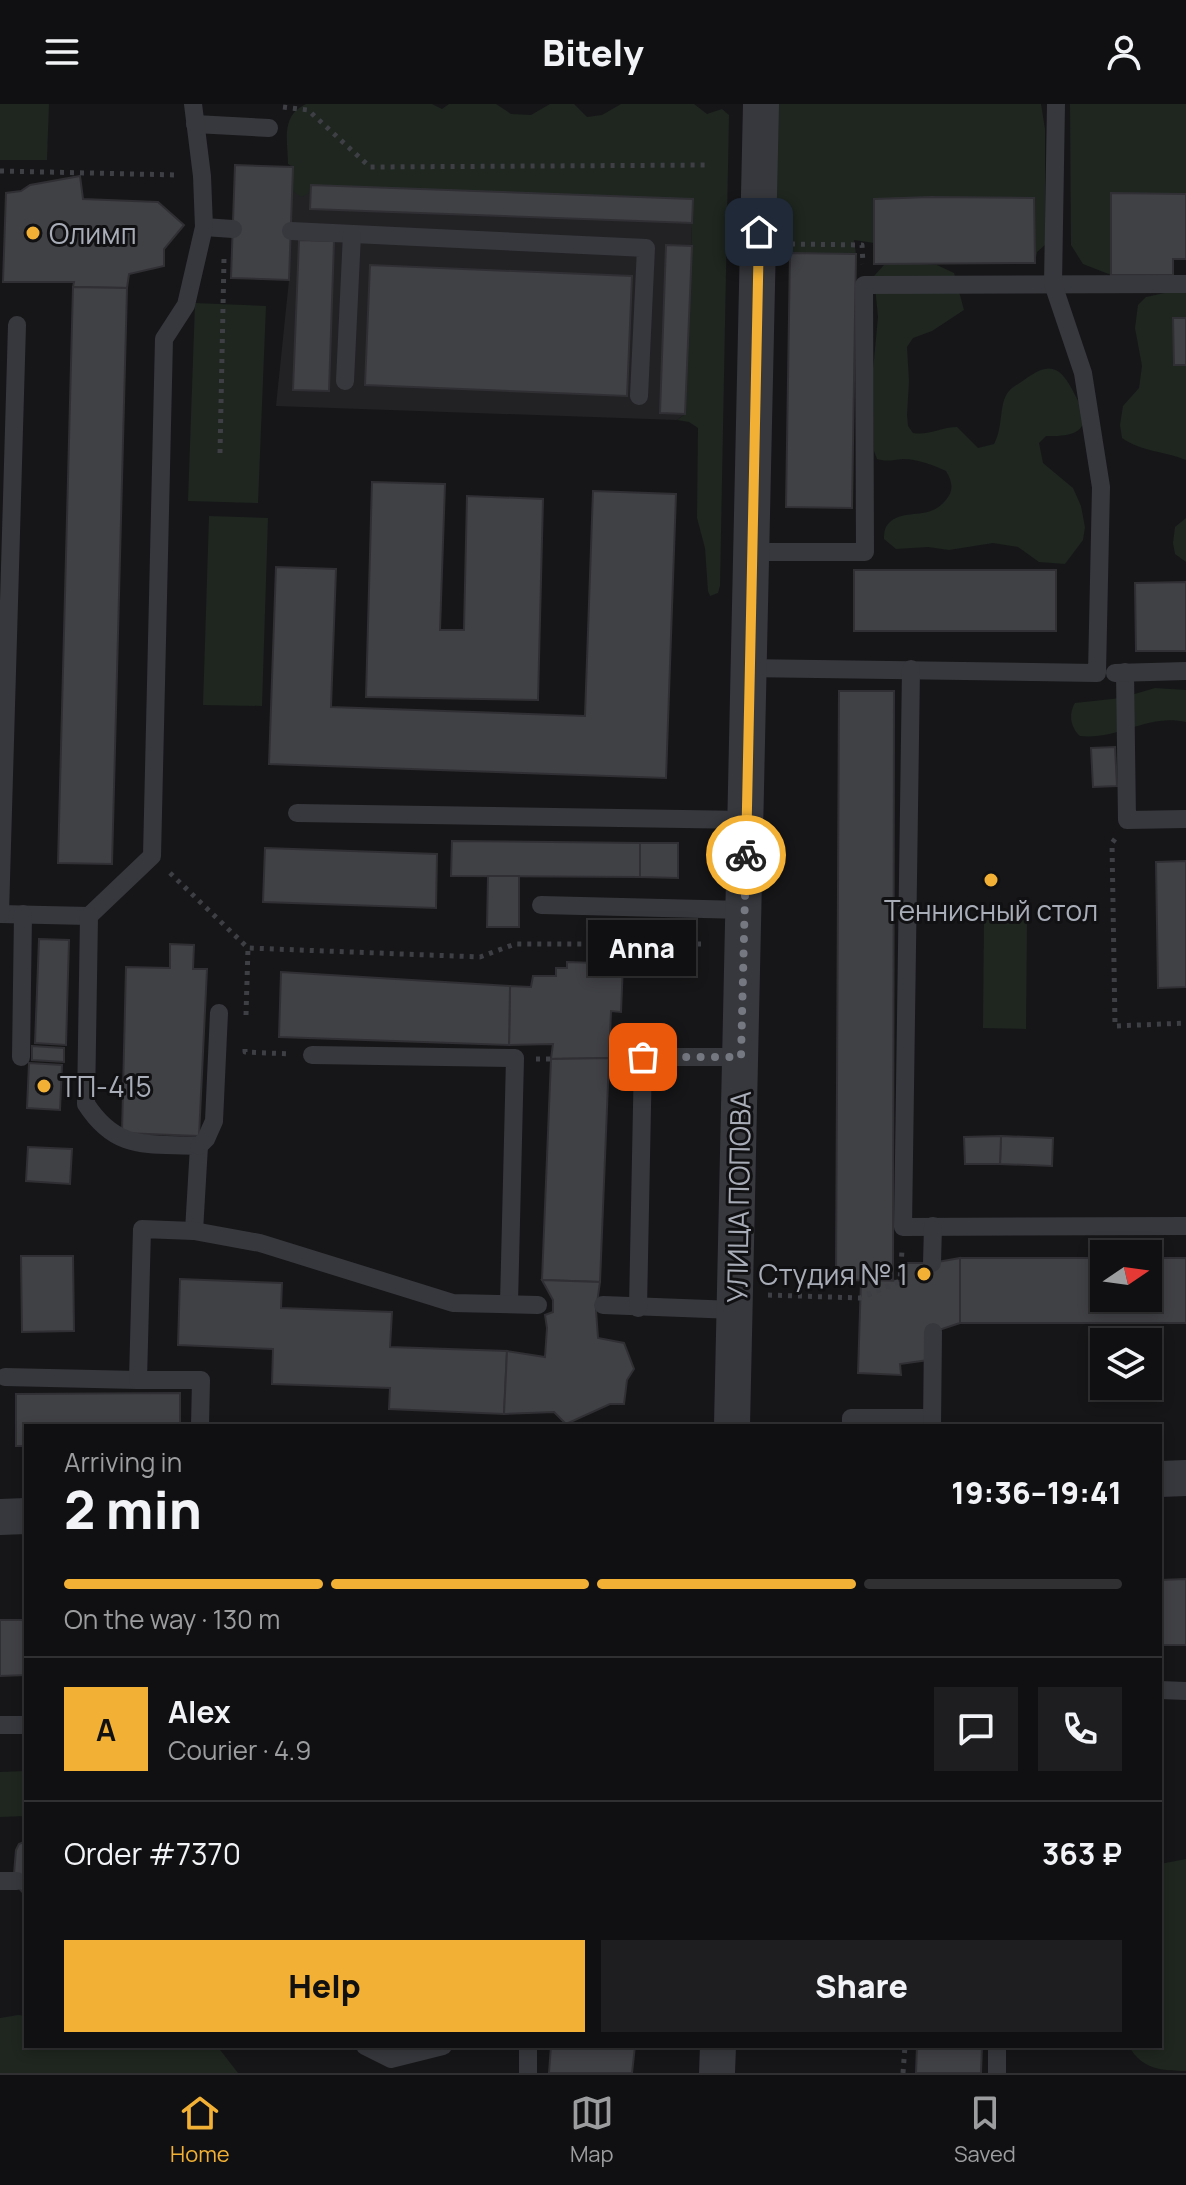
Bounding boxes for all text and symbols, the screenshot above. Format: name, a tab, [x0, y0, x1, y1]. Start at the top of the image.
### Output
text: Bitely	[542, 28, 644, 77]
icon: menu	[40, 30, 84, 74]
icon: person	[1102, 30, 1146, 74]
pin	[725, 198, 793, 266]
icon: home	[737, 210, 781, 254]
place label: Олимп	[49, 214, 137, 252]
marker: Олимп	[24, 224, 42, 242]
courier	[706, 815, 786, 895]
icon: bike	[724, 833, 768, 877]
marker: Теннисный стол	[982, 871, 1000, 889]
place label: Теннисный стол	[884, 891, 1098, 929]
callout: Anna	[589, 921, 697, 977]
text: Anna	[609, 930, 675, 966]
pin	[609, 1023, 677, 1091]
icon: bag	[621, 1035, 665, 1079]
place label: ТП-415	[60, 1067, 152, 1105]
marker: ТП-415	[35, 1077, 53, 1095]
street label: УЛИЦА ПОПОВА	[717, 1091, 759, 1303]
north arrow	[1090, 1240, 1162, 1312]
map controls	[1090, 1240, 1162, 1400]
place label: Студия № 1	[758, 1255, 908, 1293]
marker: Студия № 1	[915, 1265, 933, 1283]
button: layers	[1090, 1328, 1162, 1400]
text: Arriving in	[64, 1444, 182, 1480]
text: 19:36–19:41	[951, 1472, 1122, 1513]
text: 2 min	[64, 1474, 202, 1545]
text: On the way · 130 m	[64, 1601, 280, 1637]
button: chat	[934, 1687, 1018, 1771]
button: phone	[1038, 1687, 1122, 1771]
text: Alex	[168, 1691, 231, 1732]
text: A	[96, 1709, 116, 1750]
text: Courier · 4.9	[168, 1732, 311, 1768]
text: Order #7370	[64, 1833, 241, 1874]
text: 363 ₽	[1042, 1833, 1122, 1874]
button: Help	[64, 1940, 585, 2032]
button: Share	[601, 1940, 1122, 2032]
tab: Home	[170, 2091, 230, 2169]
tab: Map	[570, 2091, 614, 2169]
tab: Saved	[954, 2091, 1016, 2169]

